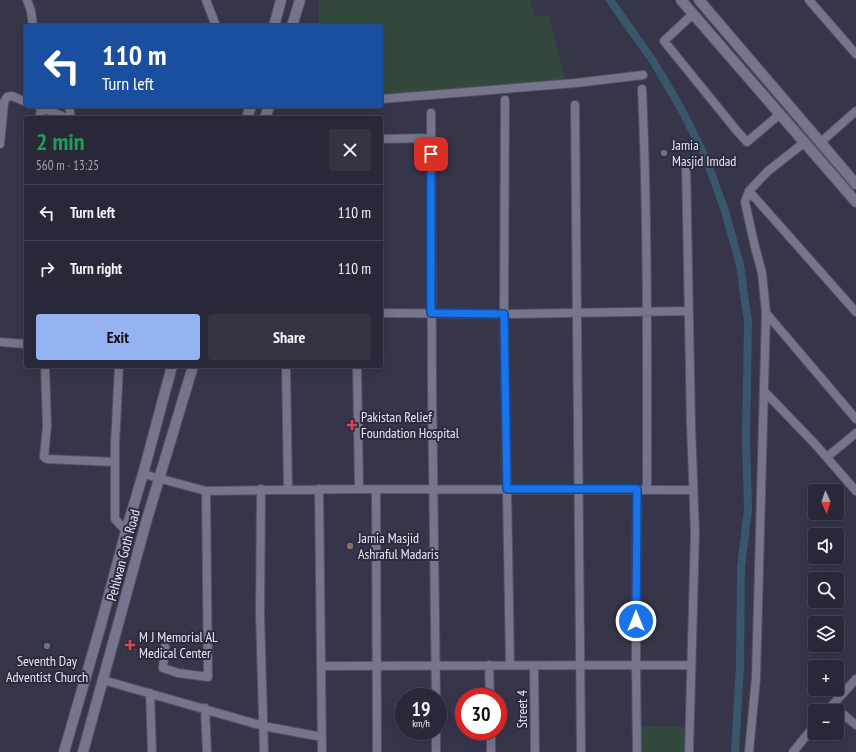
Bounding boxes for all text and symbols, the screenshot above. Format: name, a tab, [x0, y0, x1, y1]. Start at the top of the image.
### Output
text: 110 m	[102, 36, 166, 73]
icon: left	[36, 40, 88, 92]
text: Turn left	[102, 72, 154, 95]
text: 2 min	[36, 126, 84, 157]
button: close	[329, 129, 371, 171]
place label: Jamia Masjid Imdad	[671, 136, 736, 170]
pin	[414, 137, 448, 171]
icon: arrive	[420, 143, 442, 165]
marker: Jamia Masjid Imdad	[659, 148, 669, 158]
text: 560 m · 13:25	[36, 157, 99, 174]
icon: left	[36, 202, 58, 224]
text: Turn left	[70, 203, 115, 222]
text: 110 m	[338, 203, 371, 222]
icon: right	[36, 258, 58, 280]
text: Turn right	[70, 259, 122, 278]
text: 110 m	[338, 259, 371, 278]
button: Exit	[36, 314, 200, 360]
button: Share	[208, 314, 371, 360]
place label: Pakistan Relief Foundation Hospital	[361, 408, 460, 442]
marker: Pakistan Relief Foundation Hospital	[346, 419, 358, 431]
north arrow	[808, 484, 844, 520]
map controls	[808, 484, 844, 740]
street label: Pehlwan Goth Road	[102, 507, 144, 603]
button: sound	[808, 528, 844, 564]
place label: Jamia Masjid Ashraful Madaris	[357, 529, 439, 563]
marker: Jamia Masjid Ashraful Madaris	[345, 541, 355, 551]
button: search	[808, 572, 844, 608]
position arrow	[615, 600, 657, 642]
button: layers	[808, 616, 844, 652]
place label: M J Memorial AL Medical Center	[139, 628, 218, 662]
marker: M J Memorial AL Medical Center	[124, 639, 136, 651]
marker: Seventh Day Adventist Church	[42, 641, 52, 651]
place label: Seventh Day Adventist Church	[6, 652, 88, 686]
button: +	[808, 660, 844, 696]
speed limit sign: 30	[455, 688, 507, 740]
street label: Street 4	[513, 689, 531, 728]
text: 19	[411, 696, 431, 722]
button: −	[808, 704, 844, 740]
text: km/h	[412, 717, 430, 730]

